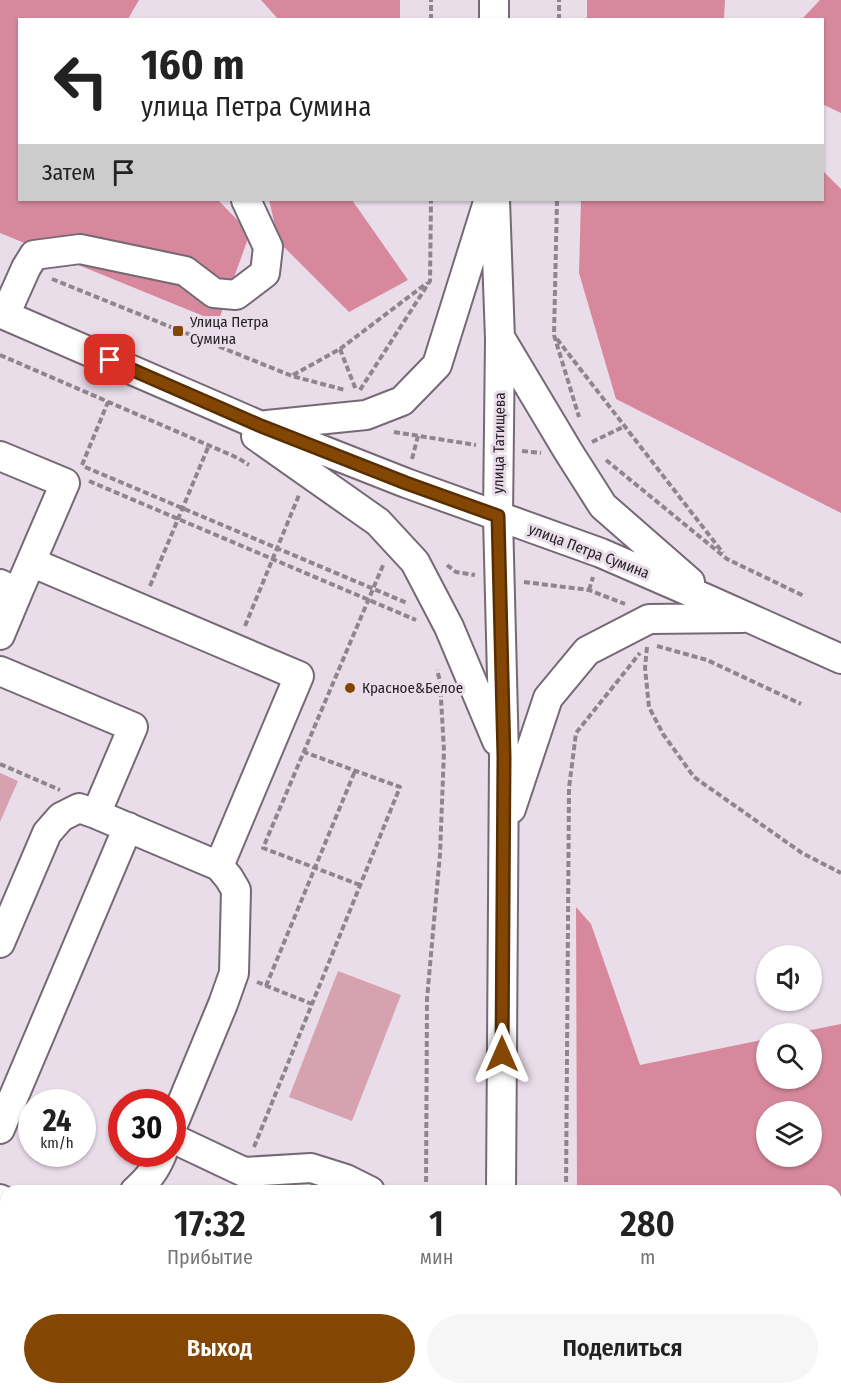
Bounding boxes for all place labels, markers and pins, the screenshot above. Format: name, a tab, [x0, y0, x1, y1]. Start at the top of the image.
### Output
place label: Улица Петра Сумина	[189, 313, 269, 348]
marker: Улица Петра Сумина	[171, 324, 185, 338]
pin	[84, 334, 135, 385]
place label: Красное&Белое	[362, 679, 463, 697]
marker: Красное&Белое	[343, 681, 357, 695]

